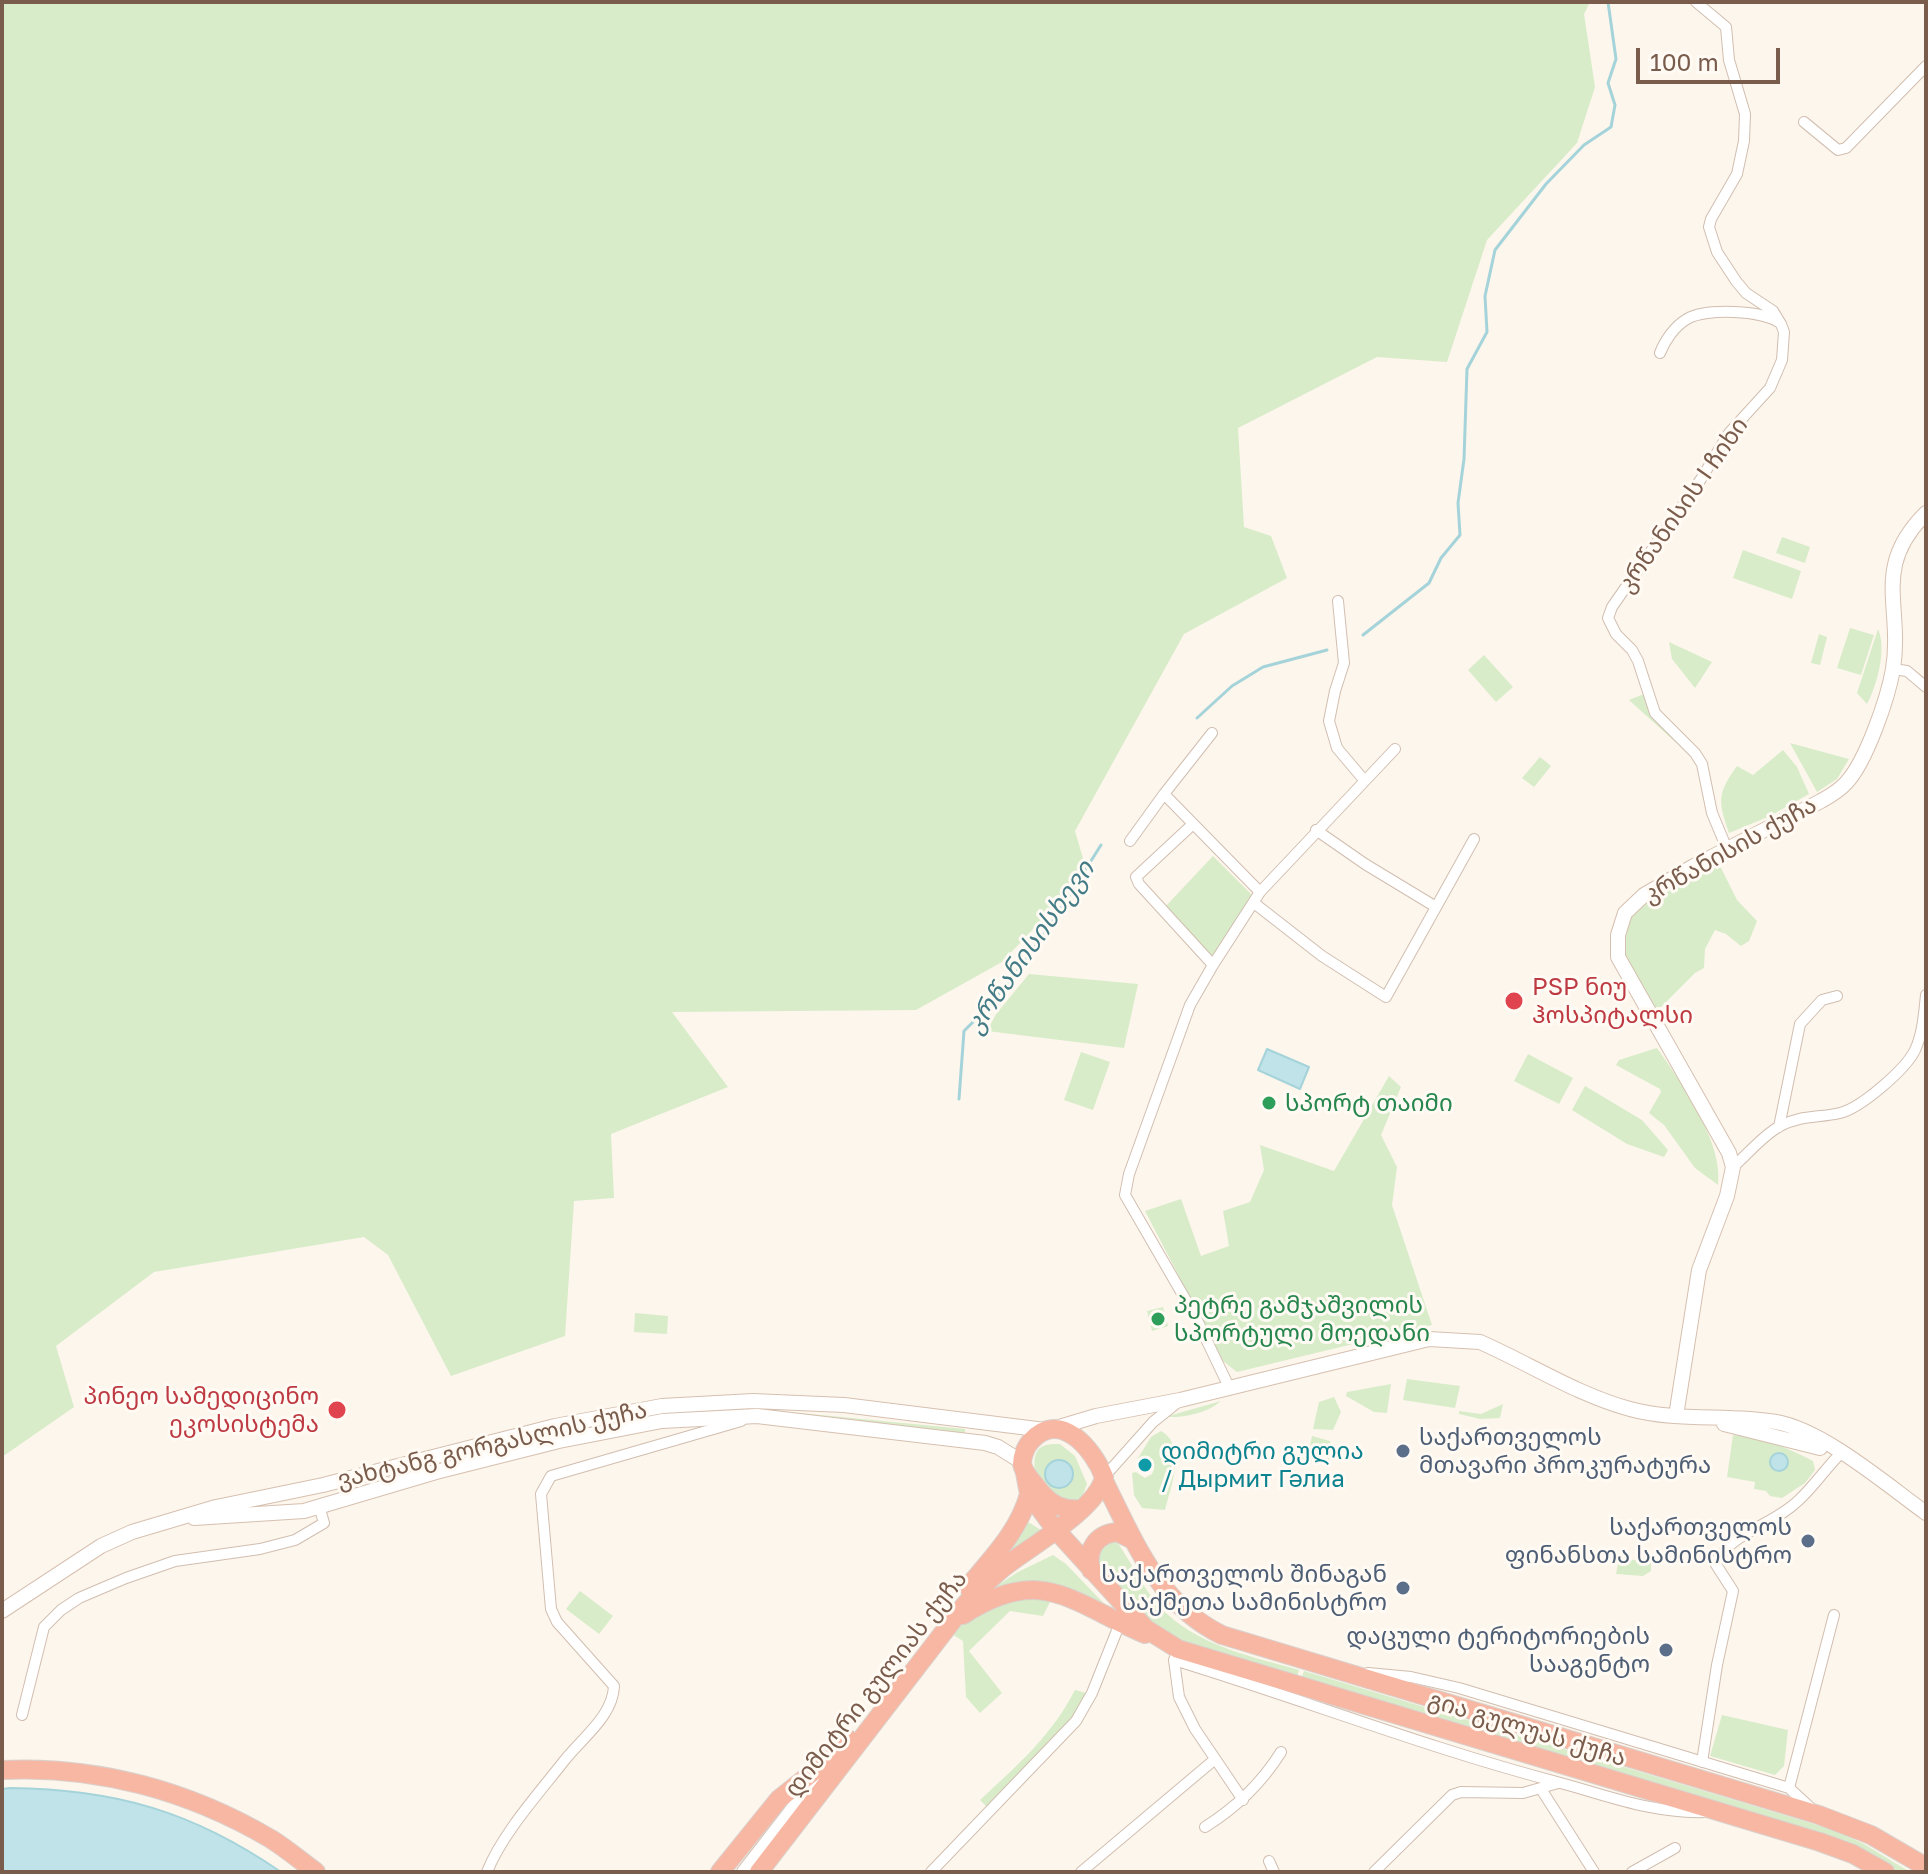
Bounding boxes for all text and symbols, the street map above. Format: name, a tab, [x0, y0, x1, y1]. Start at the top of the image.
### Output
scale bar	[1640, 32, 1784, 82]
text: 100 m	[1650, 47, 1719, 76]
street label: კრწანისის I ჩიხი	[1612, 412, 1754, 598]
street label: კრწანისის ქუჩა	[1638, 790, 1822, 910]
water label: კრწანისისხევი	[959, 855, 1101, 1039]
place label: PSP ნიუ ჰოსპიტალსი	[1532, 973, 1693, 1029]
marker: PSP ნიუ ჰოსპიტალსი	[1503, 990, 1525, 1012]
place label: სპორტ თაიმი	[1285, 1089, 1453, 1117]
marker: სპორტ თაიმი	[1260, 1094, 1278, 1112]
place label: პეტრე გამჯაშვილის სპორტული მოედანი	[1174, 1291, 1430, 1347]
marker: პეტრე გამჯაშვილის სპორტული მოედანი	[1149, 1310, 1167, 1328]
place label: პინეო სამედიცინო ეკოსისტემა	[83, 1382, 319, 1438]
street label: ვახტანგ გორგასლის ქუჩა	[334, 1395, 650, 1495]
marker: პინეო სამედიცინო ეკოსისტემა	[326, 1399, 348, 1421]
place label: საქართველოს მთავარი პროკურატურა	[1419, 1423, 1711, 1479]
place label: დიმიტრი გულია / Дырмит Гәлиа	[1161, 1437, 1364, 1493]
marker: საქართველოს მთავარი პროკურატურა	[1394, 1442, 1412, 1460]
marker: დიმიტრი გულია / Дырмит Гәлиа	[1136, 1456, 1154, 1474]
place label: საქართველოს ფინანსთა სამინისტრო	[1505, 1513, 1792, 1569]
marker: საქართველოს ფინანსთა სამინისტრო	[1799, 1532, 1817, 1550]
place label: საქართველოს შინაგან საქმეთა სამინისტრო	[1101, 1560, 1387, 1616]
street label: დიმიტრი გულიას ქუჩა	[779, 1565, 973, 1803]
marker: საქართველოს შინაგან საქმეთა სამინისტრო	[1394, 1579, 1412, 1597]
place label: დაცული ტერიტორიების სააგენტო	[1346, 1622, 1650, 1678]
marker: დაცული ტერიტორიების სააგენტო	[1657, 1641, 1675, 1659]
street label: გია გულუას ქუჩა	[1425, 1685, 1629, 1773]

